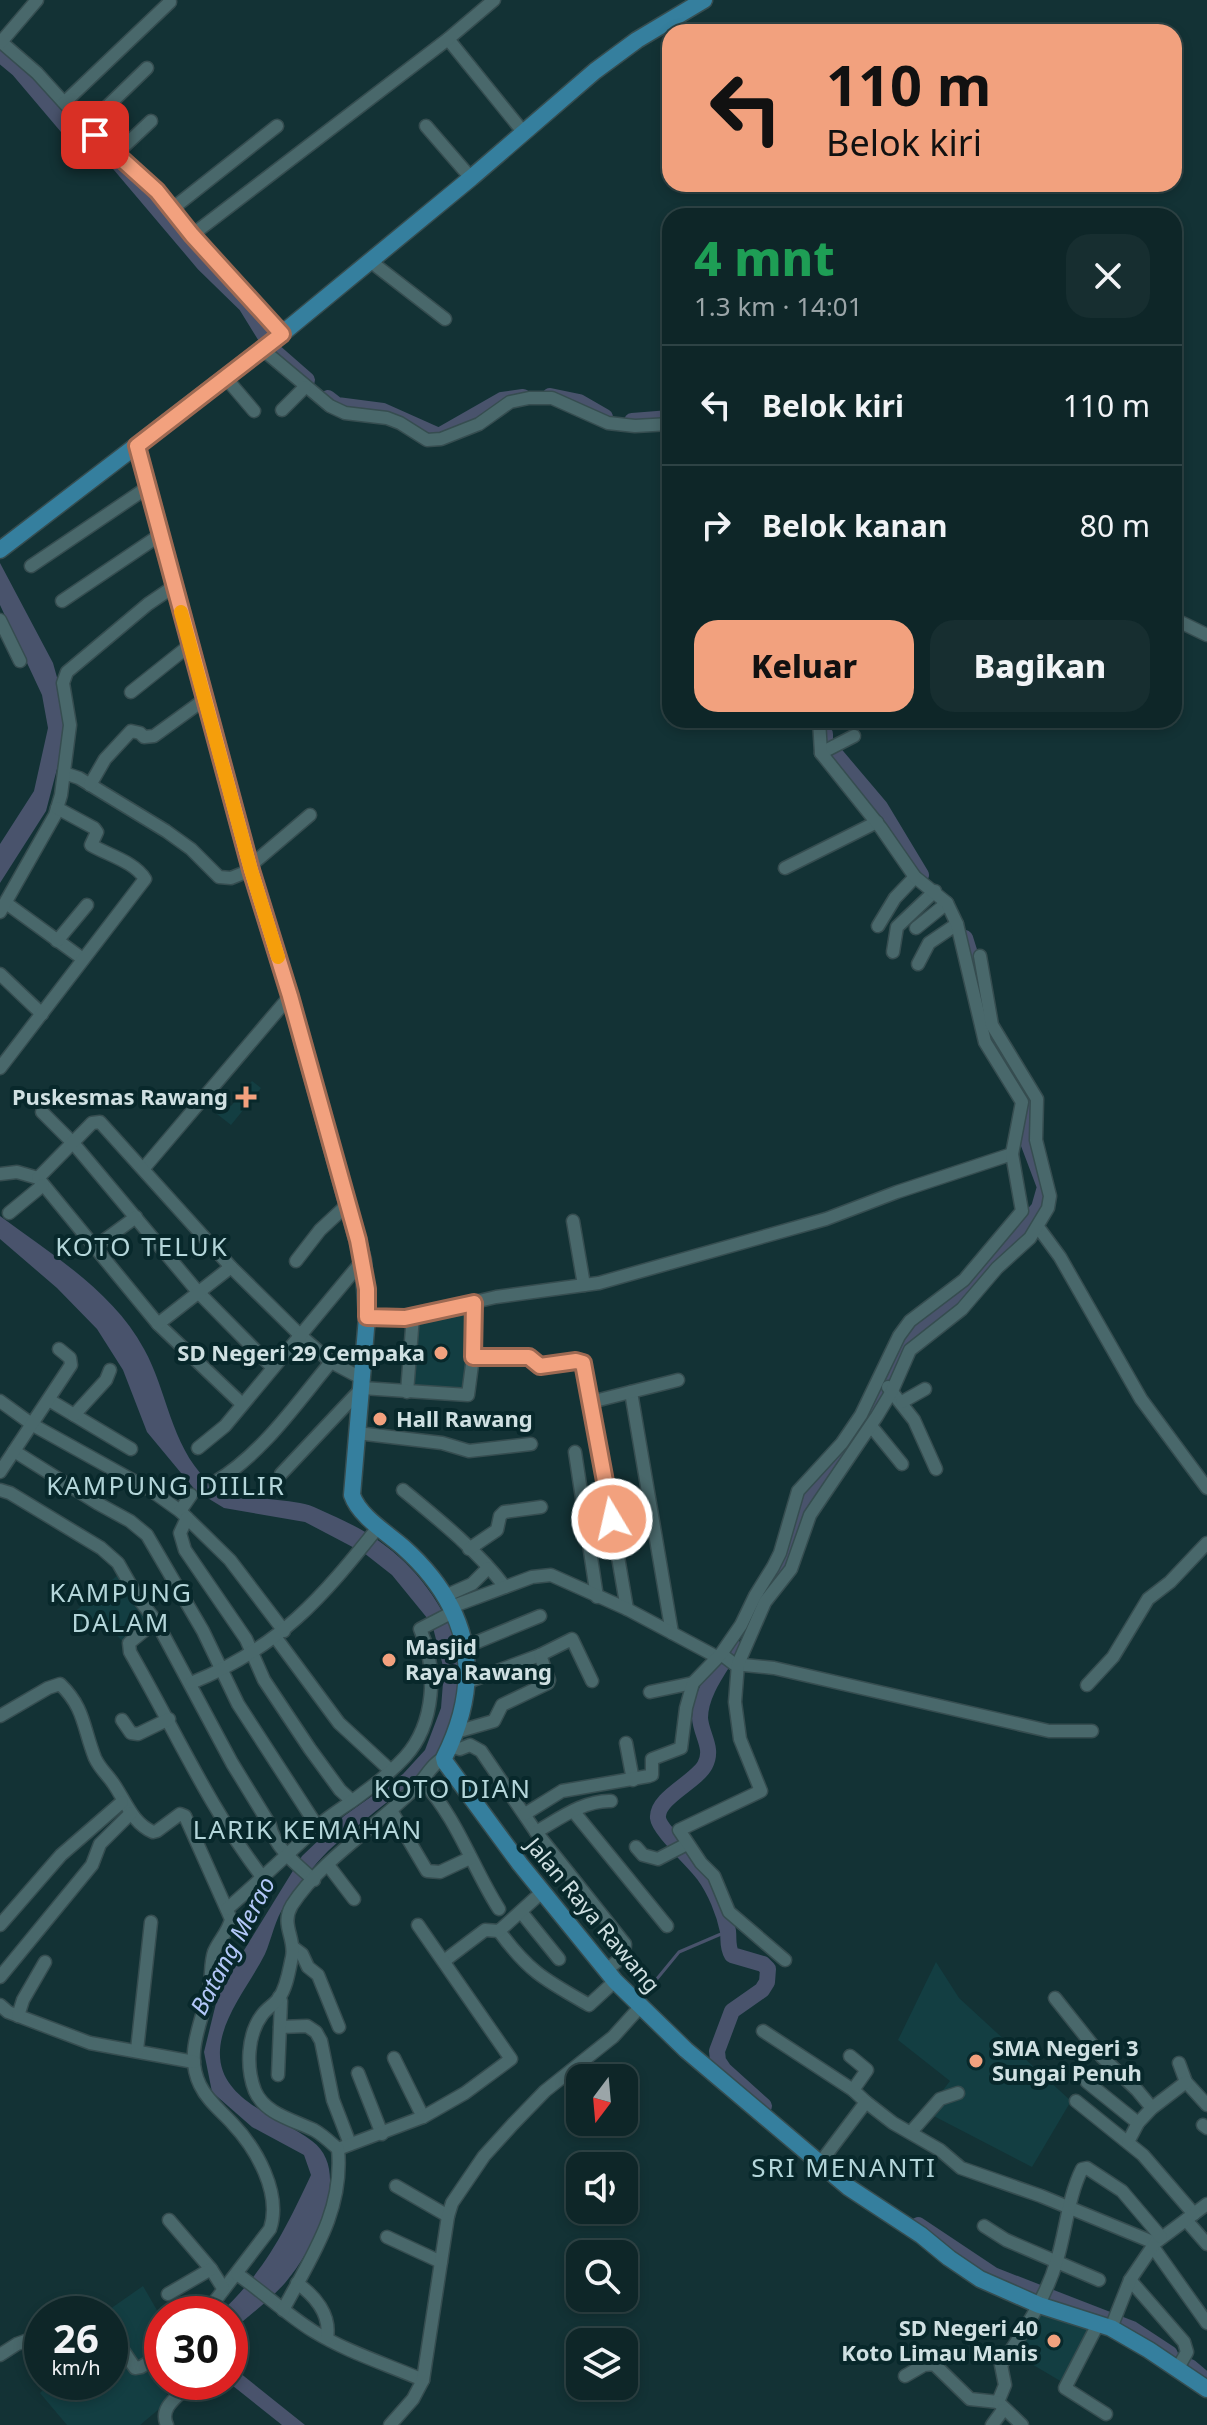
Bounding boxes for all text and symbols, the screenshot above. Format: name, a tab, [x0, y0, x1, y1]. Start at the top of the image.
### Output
text: 110 m	[826, 46, 991, 122]
icon: left	[694, 56, 798, 160]
pin	[61, 101, 129, 169]
icon: arrive	[73, 113, 117, 157]
text: Belok kiri	[826, 118, 982, 167]
text: 4 mnt	[694, 225, 835, 290]
button: close	[1066, 234, 1150, 318]
text: 1.3 km · 14:01	[694, 288, 863, 324]
icon: left	[694, 383, 738, 427]
text: Belok kiri	[762, 385, 904, 426]
text: 110 m	[1063, 385, 1150, 426]
icon: right	[694, 503, 738, 547]
text: Belok kanan	[762, 505, 948, 546]
text: 80 m	[1080, 505, 1150, 546]
button: Keluar	[694, 620, 914, 712]
button: Bagikan	[930, 620, 1150, 712]
place label: Puskesmas Rawang	[12, 1081, 228, 1111]
marker: Puskesmas Rawang	[235, 1086, 257, 1108]
district label: KOTO TELUK	[55, 1228, 229, 1264]
place label: SD Negeri 29 Cempaka	[177, 1337, 425, 1367]
marker: SD Negeri 29 Cempaka	[432, 1344, 450, 1362]
place label: Hall Rawang	[396, 1403, 533, 1433]
marker: Hall Rawang	[371, 1410, 389, 1428]
district label: KAMPUNG DIILIR	[46, 1467, 286, 1503]
position arrow	[570, 1477, 654, 1561]
district label: KAMPUNG DALAM	[49, 1574, 193, 1640]
place label: Masjid Raya Rawang	[405, 1631, 552, 1686]
marker: Masjid Raya Rawang	[380, 1651, 398, 1669]
district label: KOTO DIAN	[374, 1770, 532, 1806]
district label: LARIK KEMAHAN	[193, 1811, 423, 1847]
street label: Jalan Raya Rawang	[519, 1829, 668, 1998]
water label: Batang Merao	[181, 1870, 282, 2020]
place label: SMA Negeri 3 Sungai Penuh	[992, 2032, 1142, 2087]
marker: SMA Negeri 3 Sungai Penuh	[967, 2052, 985, 2070]
north arrow	[566, 2064, 638, 2136]
map controls	[566, 2064, 638, 2400]
district label: SRI MENANTI	[751, 2149, 937, 2185]
button: sound	[566, 2152, 638, 2224]
button: search	[566, 2240, 638, 2312]
speed limit sign: 30	[144, 2296, 248, 2400]
text: 26	[53, 2310, 99, 2365]
place label: SD Negeri 40 Koto Limau Manis	[841, 2312, 1038, 2367]
button: layers	[566, 2328, 638, 2400]
marker: SD Negeri 40 Koto Limau Manis	[1045, 2332, 1063, 2350]
text: km/h	[51, 2354, 101, 2381]

